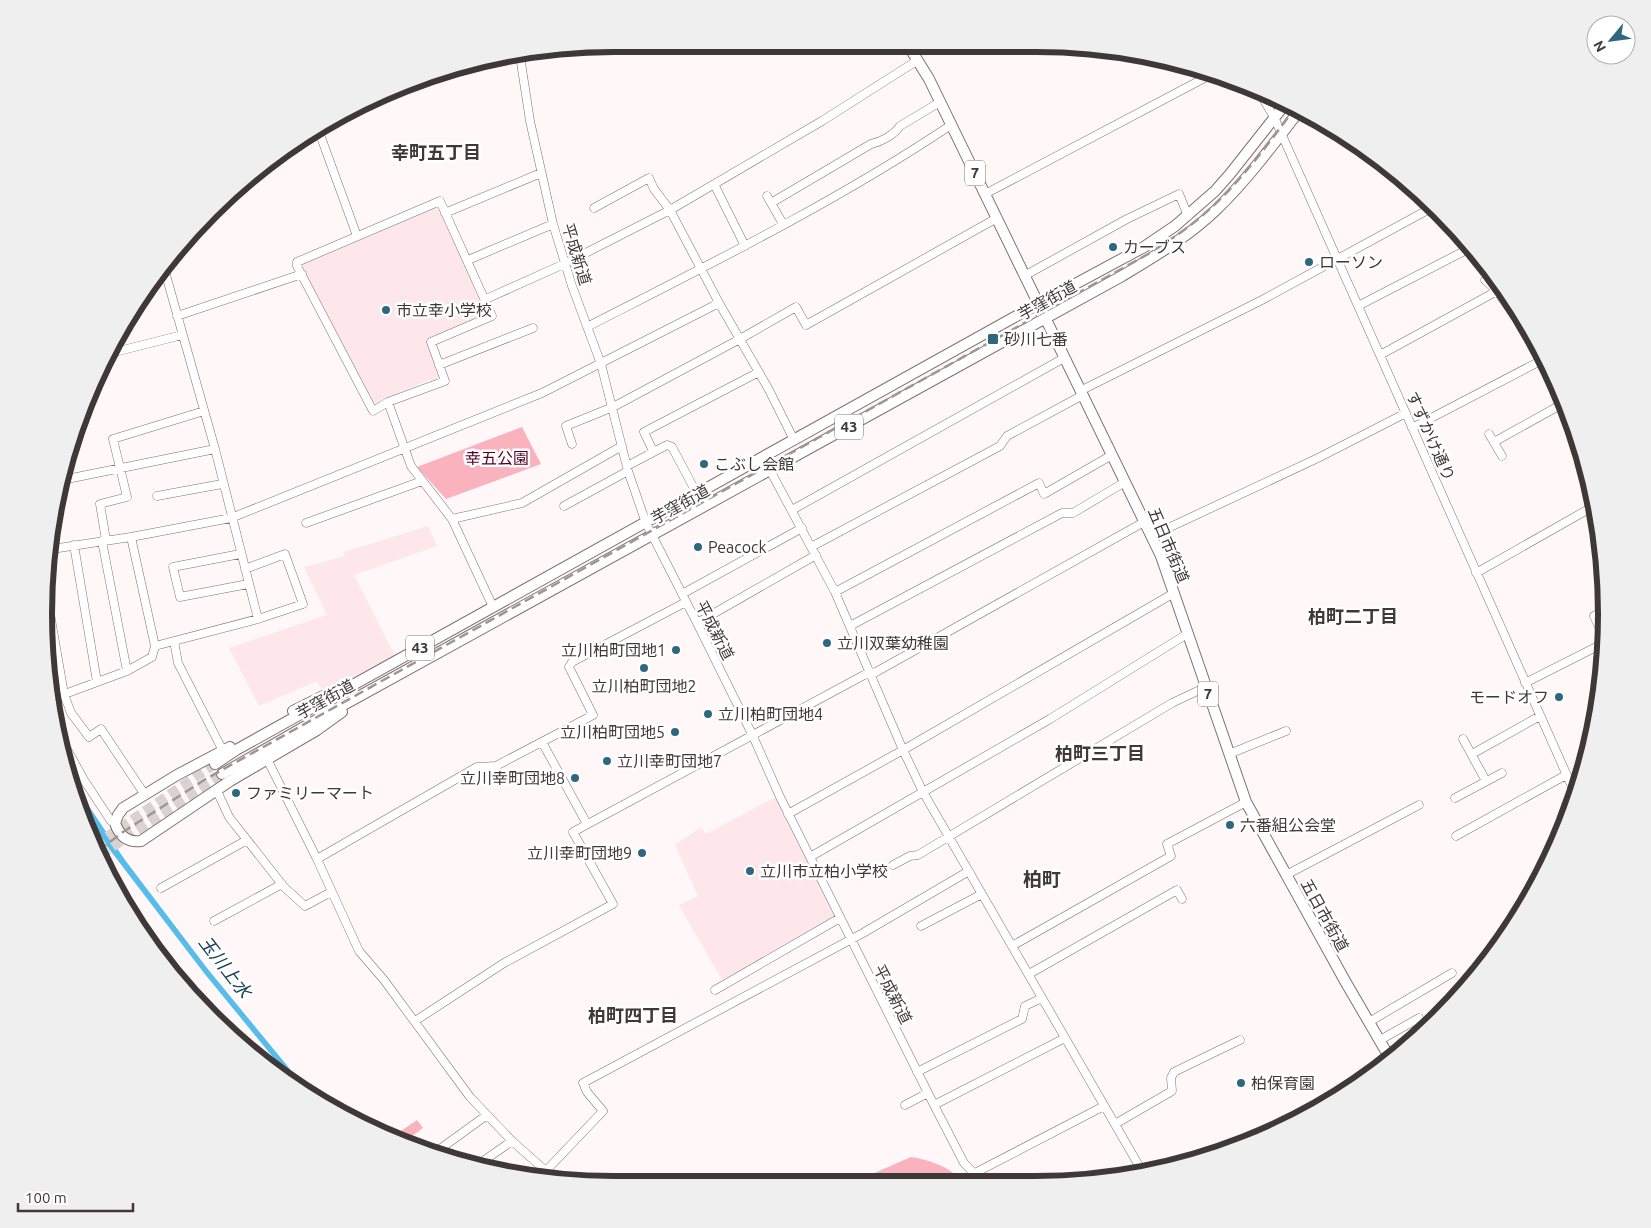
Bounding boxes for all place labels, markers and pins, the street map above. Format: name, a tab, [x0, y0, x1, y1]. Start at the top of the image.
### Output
place label: カーブス	[1123, 238, 1186, 256]
marker: カーブス	[1107, 241, 1119, 253]
place label: ローソン	[1319, 253, 1383, 271]
marker: ローソン	[1303, 256, 1315, 268]
place label: 市立幸小学校	[396, 301, 492, 319]
marker: 市立幸小学校	[380, 304, 392, 316]
place label: 砂川七番	[1004, 330, 1068, 348]
marker: 砂川七番	[986, 332, 1000, 346]
place label: こぶし会館	[714, 455, 794, 473]
marker: こぶし会館	[698, 458, 710, 470]
place label: Peacock	[708, 538, 767, 556]
marker: Peacock	[692, 541, 704, 553]
place label: 立川双葉幼稚園	[837, 634, 949, 652]
marker: 立川双葉幼稚園	[821, 637, 833, 649]
place label: 立川柏町団地1	[561, 641, 666, 659]
marker: 立川柏町団地1	[670, 644, 682, 656]
marker: 立川柏町団地2	[638, 662, 650, 674]
place label: 立川柏町団地2	[591, 677, 697, 695]
place label: モードオフ	[1469, 688, 1549, 706]
marker: モードオフ	[1553, 691, 1565, 703]
place label: 立川柏町団地4	[718, 705, 823, 723]
marker: 立川柏町団地4	[702, 708, 714, 720]
place label: 立川柏町団地5	[560, 723, 665, 741]
marker: 立川柏町団地5	[669, 726, 681, 738]
place label: 立川幸町団地7	[617, 752, 722, 770]
marker: 立川幸町団地7	[601, 755, 613, 767]
place label: 立川幸町団地8	[460, 769, 565, 787]
marker: 立川幸町団地8	[569, 772, 581, 784]
place label: ファミリーマート	[246, 784, 374, 802]
marker: ファミリーマート	[230, 787, 242, 799]
place label: 六番組公会堂	[1240, 816, 1336, 834]
marker: 六番組公会堂	[1224, 819, 1236, 831]
place label: 立川幸町団地9	[527, 844, 632, 862]
marker: 立川幸町団地9	[636, 847, 648, 859]
place label: 立川市立柏小学校	[760, 862, 888, 880]
marker: 立川市立柏小学校	[744, 865, 756, 877]
place label: 柏保育園	[1251, 1074, 1315, 1092]
marker: 柏保育園	[1235, 1077, 1247, 1089]

